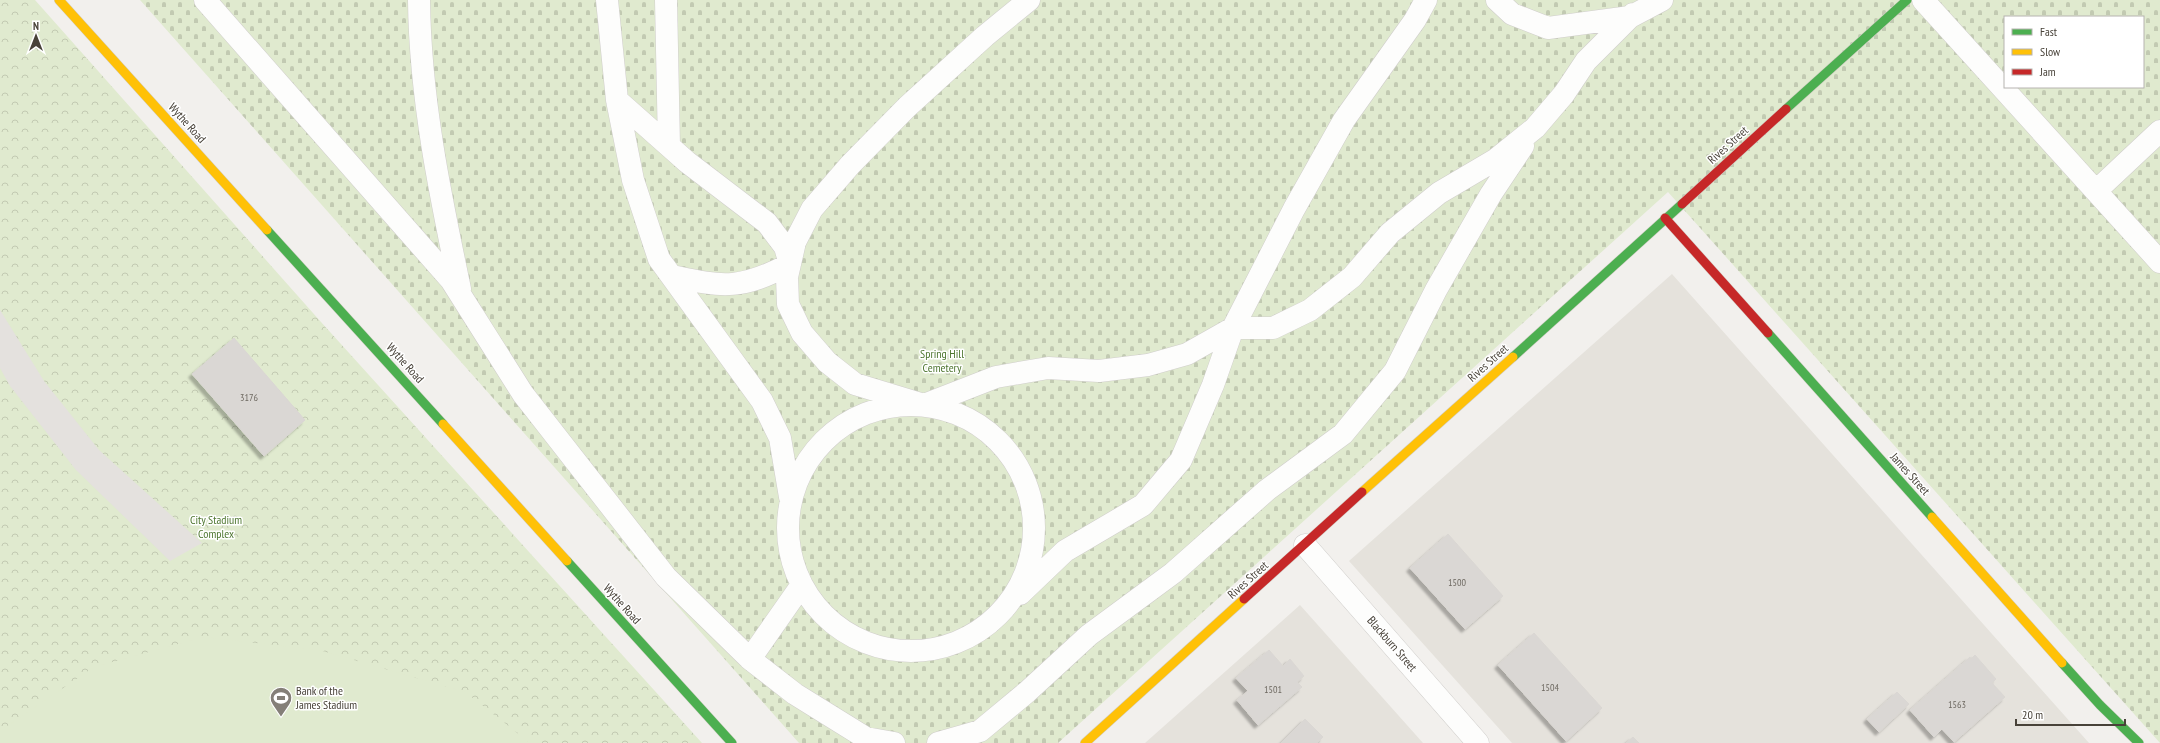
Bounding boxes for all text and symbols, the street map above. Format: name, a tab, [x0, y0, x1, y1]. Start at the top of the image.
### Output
north arrow	[16, 16, 56, 56]
legend	[2004, 16, 2144, 88]
text: N	[33, 19, 39, 33]
text: Fast	[2040, 24, 2058, 39]
text: Slow	[2040, 44, 2061, 59]
text: Jam	[2039, 64, 2056, 79]
street label: Wythe Road	[165, 99, 209, 146]
street label: Rives Street	[1704, 122, 1752, 167]
street label: Wythe Road	[383, 339, 427, 386]
street label: Rives Street	[1464, 340, 1512, 385]
park label: Spring Hill Cemetery	[920, 346, 964, 375]
house number: 3176	[240, 391, 259, 404]
street label: James Street	[1887, 449, 1934, 498]
park label: City Stadium Complex	[190, 512, 242, 541]
street label: Rives Street	[1224, 557, 1272, 602]
house number: 1500	[1448, 576, 1467, 589]
street label: Wythe Road	[600, 580, 644, 627]
street label: Blackburn Street	[1364, 613, 1421, 675]
house number: 1504	[1541, 681, 1560, 694]
place label: Bank of the James Stadium	[295, 683, 357, 712]
house number: 1501	[1264, 683, 1282, 696]
sports icon: Bank of the James Stadium	[268, 685, 294, 718]
house number: 1563	[1948, 698, 1966, 711]
scale bar	[2016, 701, 2125, 727]
text: 20 m	[2022, 707, 2043, 722]

